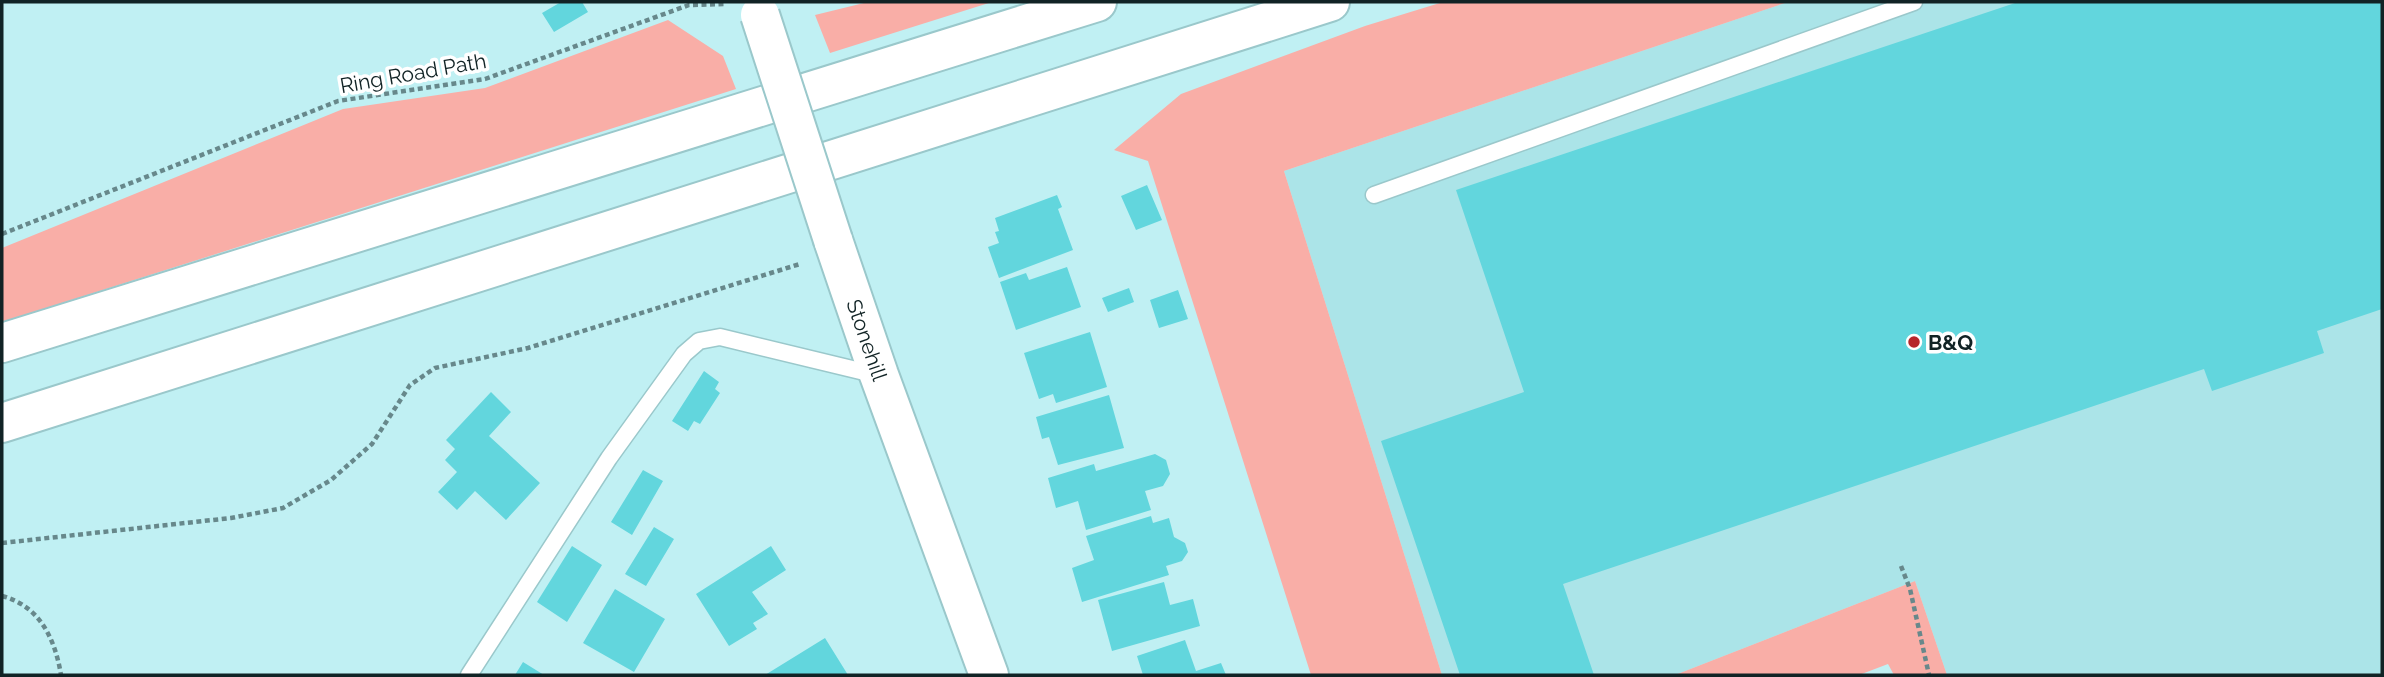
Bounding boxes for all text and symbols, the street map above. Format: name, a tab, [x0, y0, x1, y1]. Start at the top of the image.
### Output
street label: Ring Road Path	[338, 48, 488, 98]
street label: Stonehill	[841, 296, 893, 384]
place label: B&Q	[1928, 330, 1973, 355]
marker: B&Q	[1906, 334, 1922, 350]

